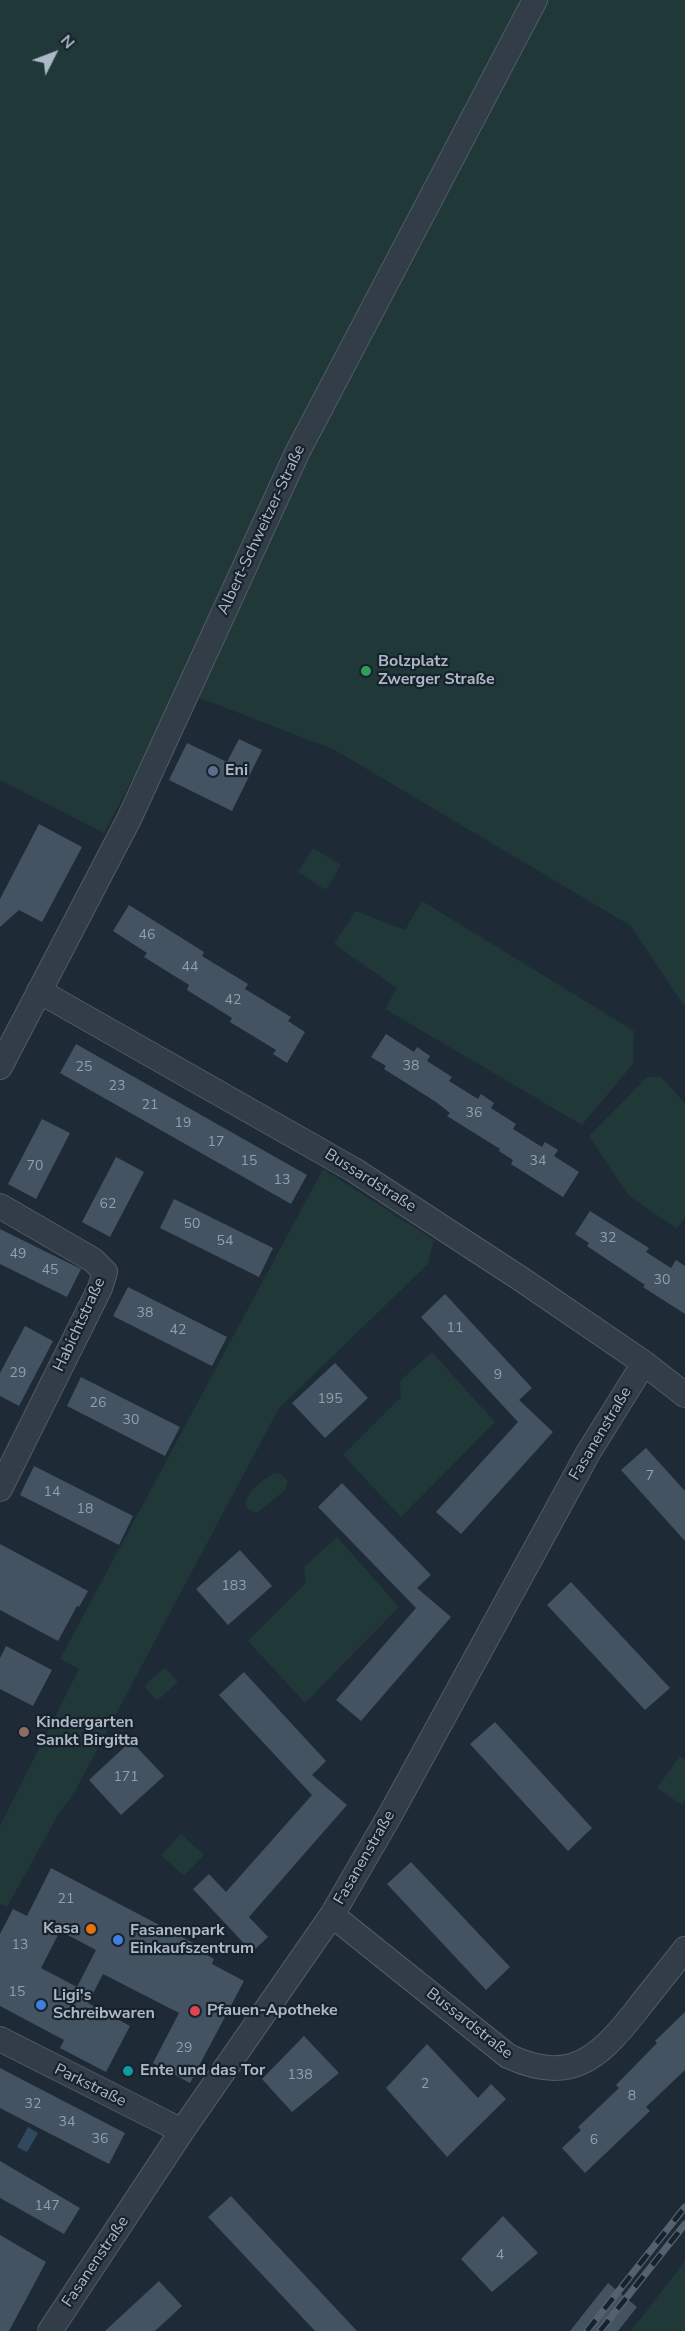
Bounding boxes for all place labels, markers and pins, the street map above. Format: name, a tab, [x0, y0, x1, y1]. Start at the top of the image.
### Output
place label: Bolzplatz Zwerger Straße	[378, 652, 495, 690]
marker: Bolzplatz Zwerger Straße	[359, 664, 373, 678]
place label: Eni	[225, 761, 248, 781]
marker: Eni	[206, 764, 220, 778]
place label: Kindergarten Sankt Birgitta	[36, 1713, 139, 1751]
marker: Kindergarten Sankt Birgitta	[17, 1725, 31, 1739]
place label: Kasa	[43, 1919, 79, 1939]
place label: Fasanenpark Einkaufszentrum	[130, 1921, 254, 1959]
marker: Kasa	[84, 1922, 98, 1936]
marker: Fasanenpark Einkaufszentrum	[111, 1933, 125, 1947]
place label: Ligi's Schreibwaren	[53, 1986, 155, 2024]
marker: Ligi's Schreibwaren	[34, 1998, 48, 2012]
place label: Pfauen-Apotheke	[207, 2001, 338, 2021]
marker: Pfauen-Apotheke	[188, 2004, 202, 2018]
place label: Ente und das Tor	[140, 2061, 265, 2081]
marker: Ente und das Tor	[121, 2064, 135, 2078]

